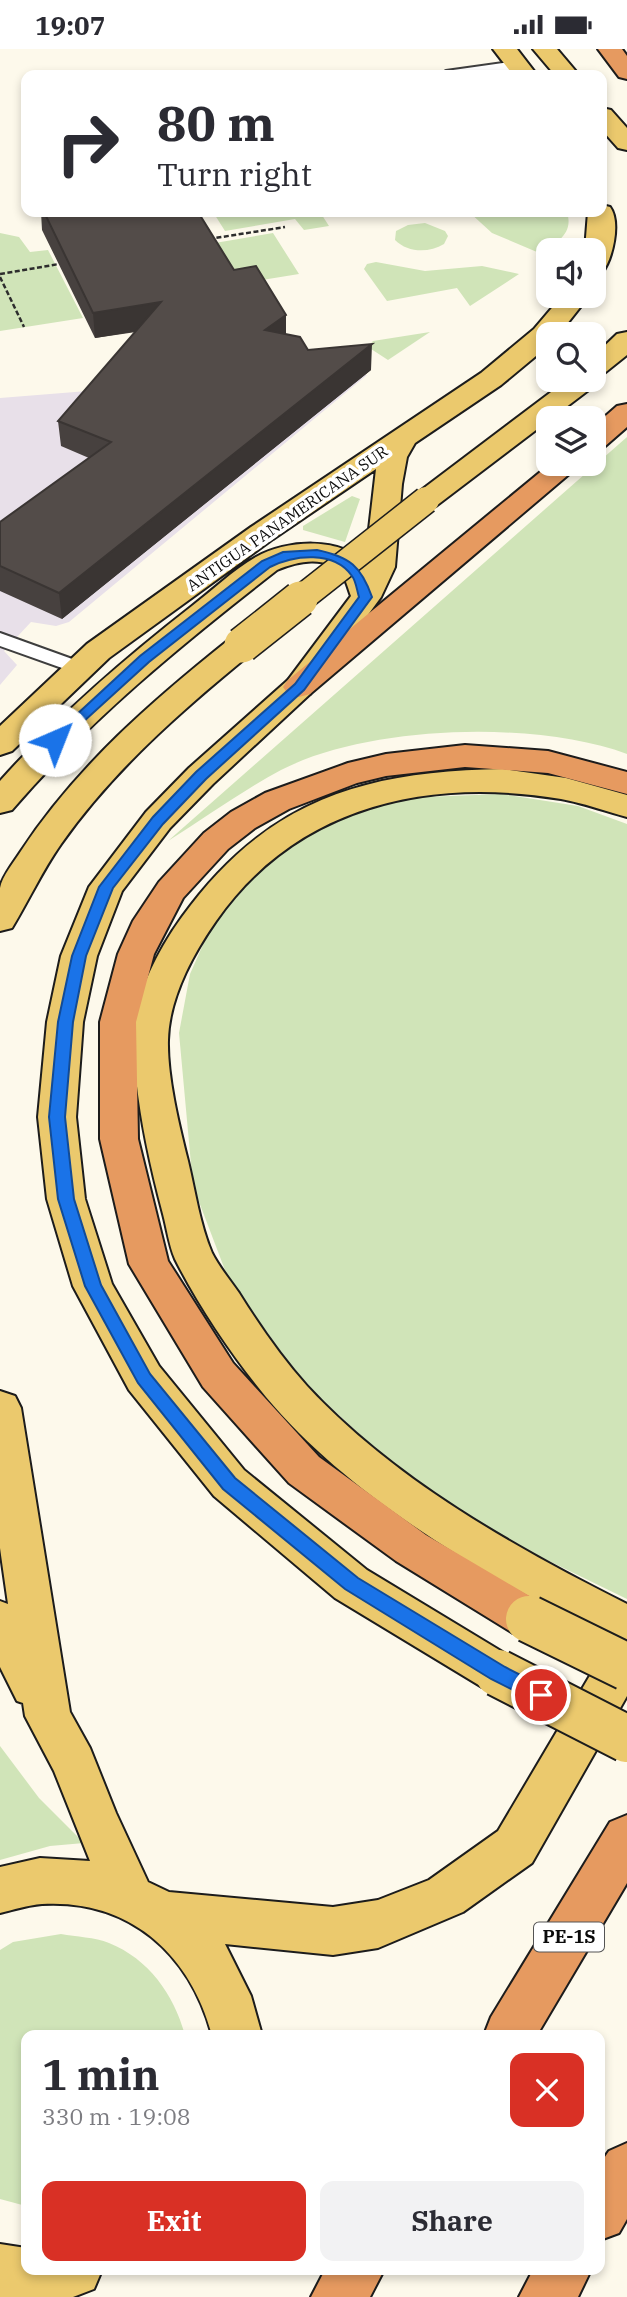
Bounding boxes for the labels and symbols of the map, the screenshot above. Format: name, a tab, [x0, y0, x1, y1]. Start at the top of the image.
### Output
street label: ANTIGUA PANAMERICANA SUR	[183, 441, 392, 595]
position arrow	[18, 703, 92, 777]
pin	[511, 1665, 571, 1725]
road number: PE-1S	[534, 1923, 604, 1951]

